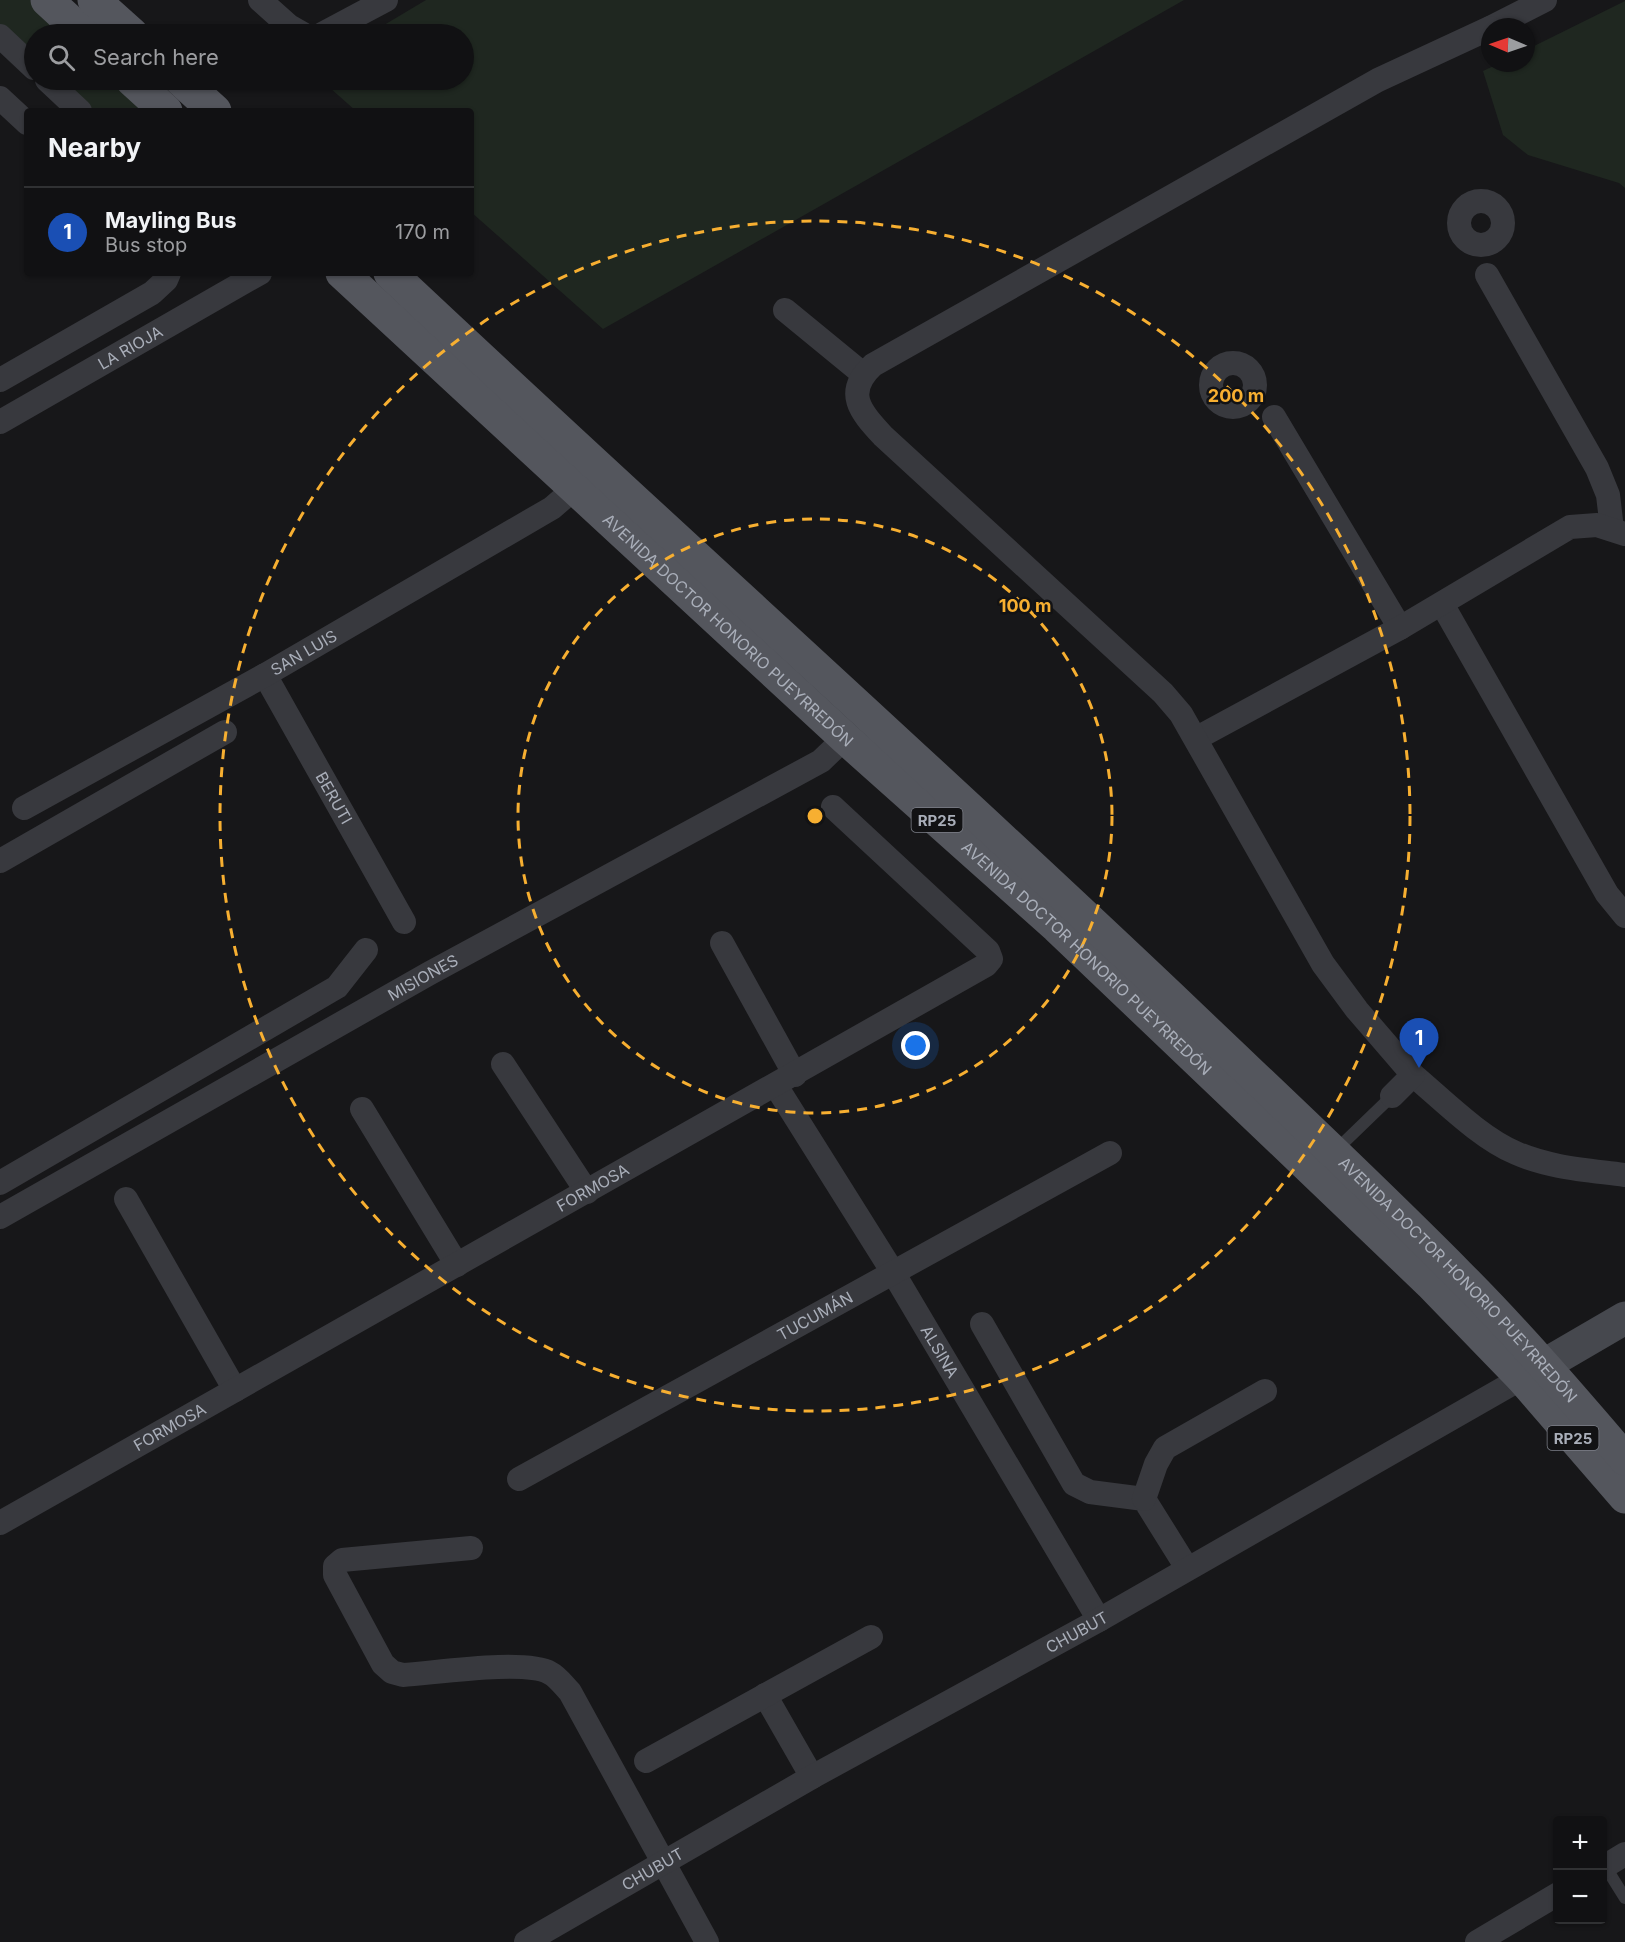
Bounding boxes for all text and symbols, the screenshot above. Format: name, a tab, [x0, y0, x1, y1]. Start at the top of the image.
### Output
north arrow	[1481, 18, 1535, 72]
search box	[24, 24, 474, 90]
icon: search	[45, 41, 78, 74]
text: Search here	[93, 44, 219, 70]
text: Nearby	[48, 132, 141, 163]
text: Mayling Bus	[105, 207, 237, 233]
text: 1	[63, 220, 72, 244]
text: 170 m	[395, 220, 450, 244]
text: Bus stop	[105, 233, 187, 257]
street label: LA RIOJA	[94, 321, 166, 374]
text: 200 m	[1208, 385, 1264, 406]
street label: AVENIDA DOCTOR HONORIO PUEYRREDÓN	[599, 509, 858, 751]
text: 100 m	[999, 595, 1051, 616]
street label: SAN LUIS	[267, 625, 340, 680]
street label: BERUTI	[311, 768, 357, 828]
centre of rings	[805, 806, 825, 826]
road number: RP25	[912, 808, 962, 832]
street label: AVENIDA DOCTOR HONORIO PUEYRREDÓN	[958, 837, 1216, 1079]
street label: MISIONES	[384, 950, 461, 1005]
pin: 1	[1400, 1018, 1438, 1068]
your location	[901, 1031, 930, 1060]
street label: AVENIDA DOCTOR HONORIO PUEYRREDÓN	[1335, 1153, 1582, 1407]
street label: FORMOSA	[553, 1159, 632, 1216]
street label: TUCUMÁN	[774, 1287, 856, 1345]
street label: ALSINA	[917, 1322, 963, 1381]
street label: FORMOSA	[130, 1399, 209, 1455]
road number: RP25	[1548, 1426, 1598, 1450]
street label: CHUBUT	[1042, 1607, 1112, 1657]
map controls	[1553, 1816, 1607, 1924]
button: +	[1553, 1816, 1607, 1870]
street label: CHUBUT	[618, 1843, 687, 1895]
button: −	[1553, 1870, 1607, 1924]

